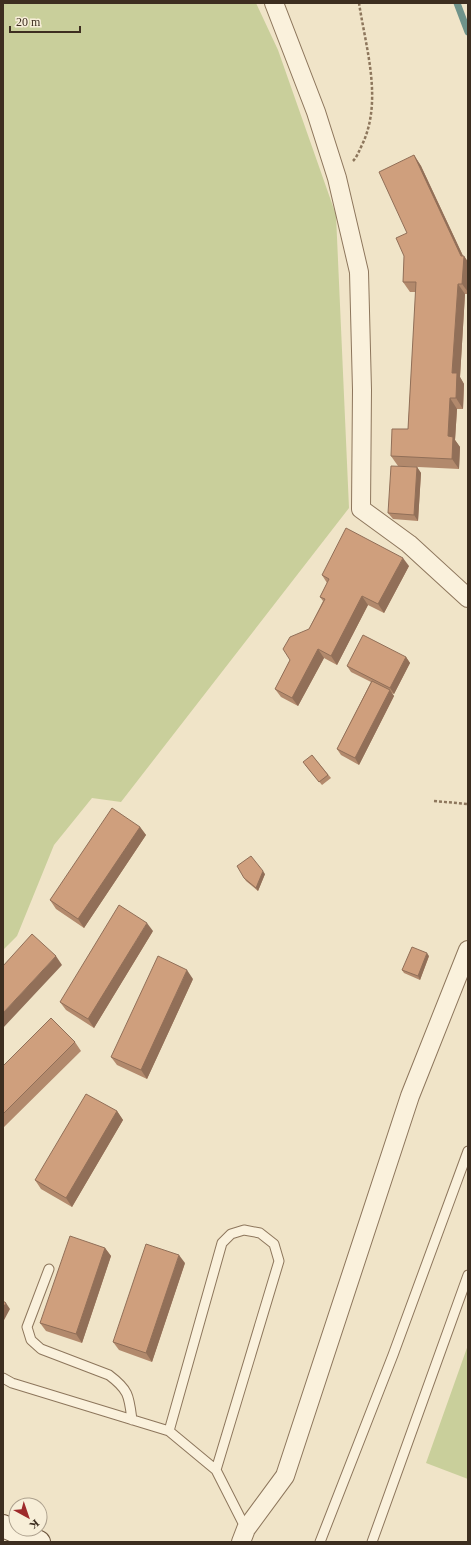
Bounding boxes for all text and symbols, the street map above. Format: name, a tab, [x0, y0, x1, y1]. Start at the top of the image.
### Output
scale bar	[10, 8, 80, 34]
text: 20 m	[16, 15, 41, 29]
north arrow	[8, 1497, 48, 1537]
text: K	[27, 1517, 42, 1532]

